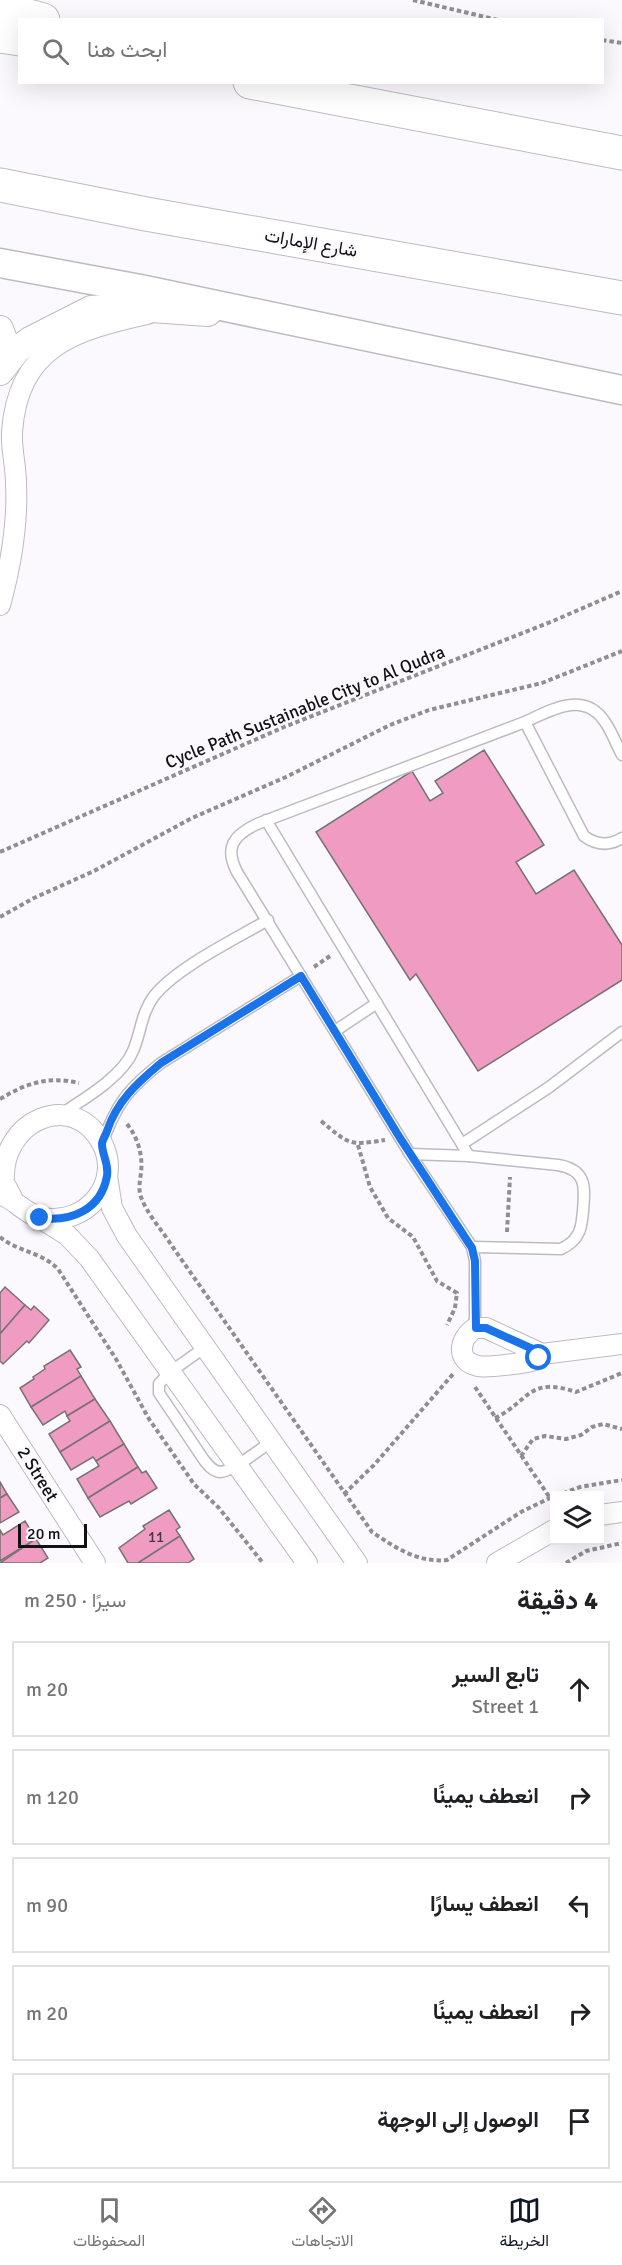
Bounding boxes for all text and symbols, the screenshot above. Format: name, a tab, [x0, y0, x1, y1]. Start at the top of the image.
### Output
search box	[18, 18, 604, 84]
icon: search	[39, 35, 72, 68]
text: ابحث هنا	[87, 36, 167, 63]
street label: شارع الإمارات	[263, 224, 359, 263]
street label: Cycle Path Sustainable City to Al Qudra	[162, 641, 448, 773]
route end	[26, 1204, 52, 1230]
route start	[525, 1344, 551, 1370]
street label: 2 Street	[13, 1442, 63, 1506]
map controls	[550, 1491, 604, 1545]
button: layers	[550, 1491, 604, 1545]
scale bar	[18, 1521, 87, 1548]
text: 20 m	[27, 1524, 61, 1544]
house number: 11	[148, 1528, 164, 1546]
text: 4 دقيقة	[517, 1585, 598, 1617]
text: سيرًا · 250 m	[24, 1588, 126, 1613]
text: تابع السير	[452, 1661, 539, 1688]
icon: ahead	[563, 1673, 596, 1706]
text: 20 m	[26, 1677, 68, 1702]
text: 1 Street	[472, 1694, 539, 1719]
icon: right	[563, 1781, 596, 1814]
text: انعطف يمينًا	[433, 1782, 539, 1809]
text: 120 m	[26, 1785, 79, 1810]
icon: left	[563, 1889, 596, 1922]
text: انعطف يسارًا	[430, 1890, 539, 1917]
text: 90 m	[26, 1893, 68, 1918]
icon: right	[563, 1997, 596, 2030]
text: انعطف يمينًا	[433, 1998, 539, 2025]
text: 20 m	[26, 2001, 68, 2026]
icon: arrive	[563, 2105, 596, 2138]
text: الوصول إلى الوجهة	[377, 2106, 539, 2133]
tab: المحفوظات	[73, 2194, 145, 2255]
tab: الاتجاهات	[291, 2194, 353, 2255]
tab: الخريطة	[499, 2194, 549, 2255]

